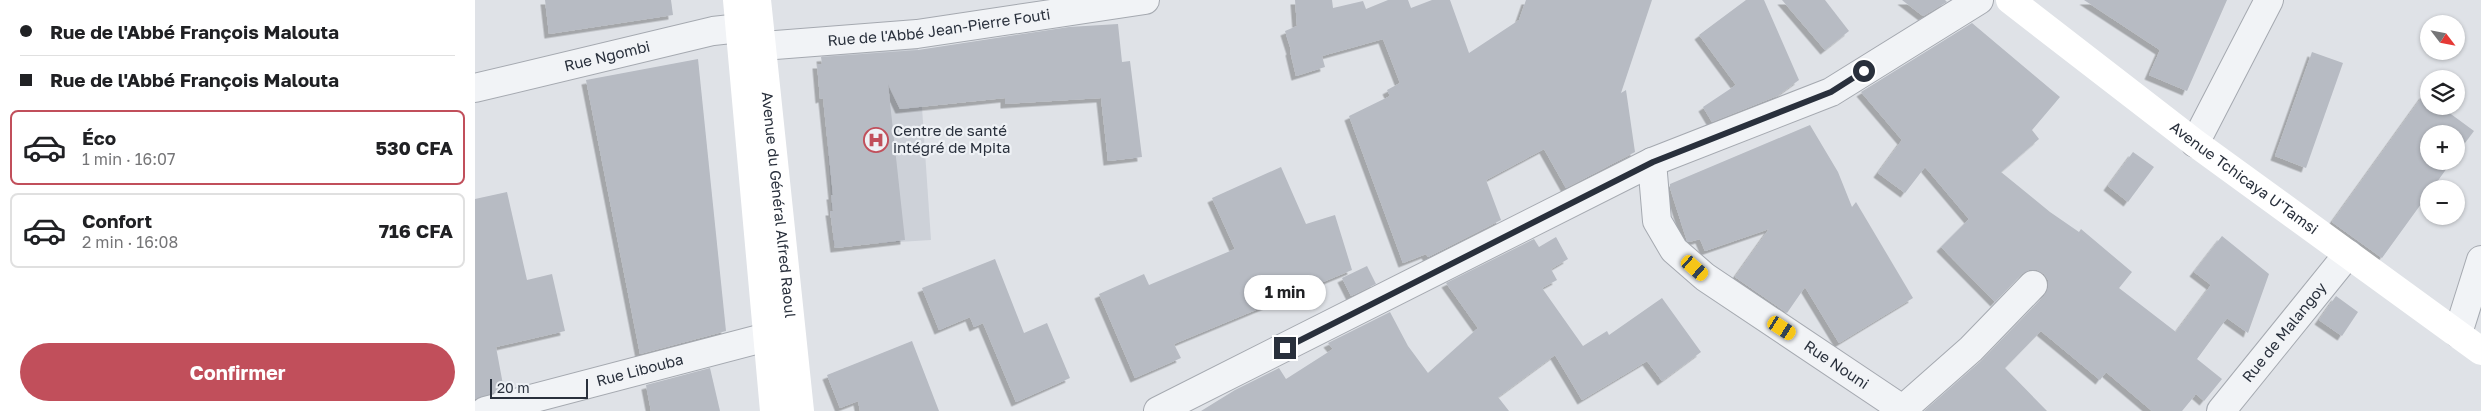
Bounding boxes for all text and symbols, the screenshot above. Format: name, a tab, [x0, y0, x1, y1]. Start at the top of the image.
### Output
street label: Rue de l'Abbé Jean-Pierre Fouti	[827, 4, 1051, 49]
north arrow	[2420, 15, 2465, 60]
map controls	[2420, 15, 2465, 225]
text: Rue de l'Abbé François Malouta	[50, 20, 339, 43]
street label: Rue Ngombi	[562, 36, 652, 74]
route start	[1853, 60, 1875, 82]
text: Rue de l'Abbé François Malouta	[50, 68, 339, 91]
button: layers	[2420, 70, 2465, 115]
street label: Avenue du Général Alfred Raoul	[759, 91, 800, 319]
street label: Avenue Tchicaya U'Tamsi	[2167, 117, 2322, 238]
place label: Centre de santé intégré de Mpita	[893, 121, 1010, 156]
icon: car	[22, 125, 67, 170]
button: +	[2420, 125, 2465, 170]
text: Éco	[82, 126, 116, 149]
hospital icon: Centre de santé intégré de Mpita	[863, 127, 889, 153]
text: 530 CFA	[375, 136, 453, 159]
text: 1 min · 16:07	[82, 149, 176, 169]
button: −	[2420, 180, 2465, 225]
icon: car	[22, 208, 67, 253]
text: Confort	[82, 209, 152, 232]
text: 716 CFA	[379, 219, 453, 242]
text: 2 min · 16:08	[82, 232, 178, 252]
car	[1678, 252, 1711, 284]
callout: 1 min	[1244, 276, 1326, 310]
street label: Rue de Malangoy	[2238, 278, 2330, 385]
text: 1 min	[1265, 282, 1305, 302]
car	[1765, 314, 1798, 342]
street label: Rue Nouni	[1801, 336, 1873, 392]
route end	[1274, 337, 1296, 359]
button: Confirmer	[20, 343, 455, 401]
street label: Rue Libouba	[594, 349, 685, 389]
scale bar	[490, 376, 587, 399]
text: 20 m	[497, 379, 530, 396]

